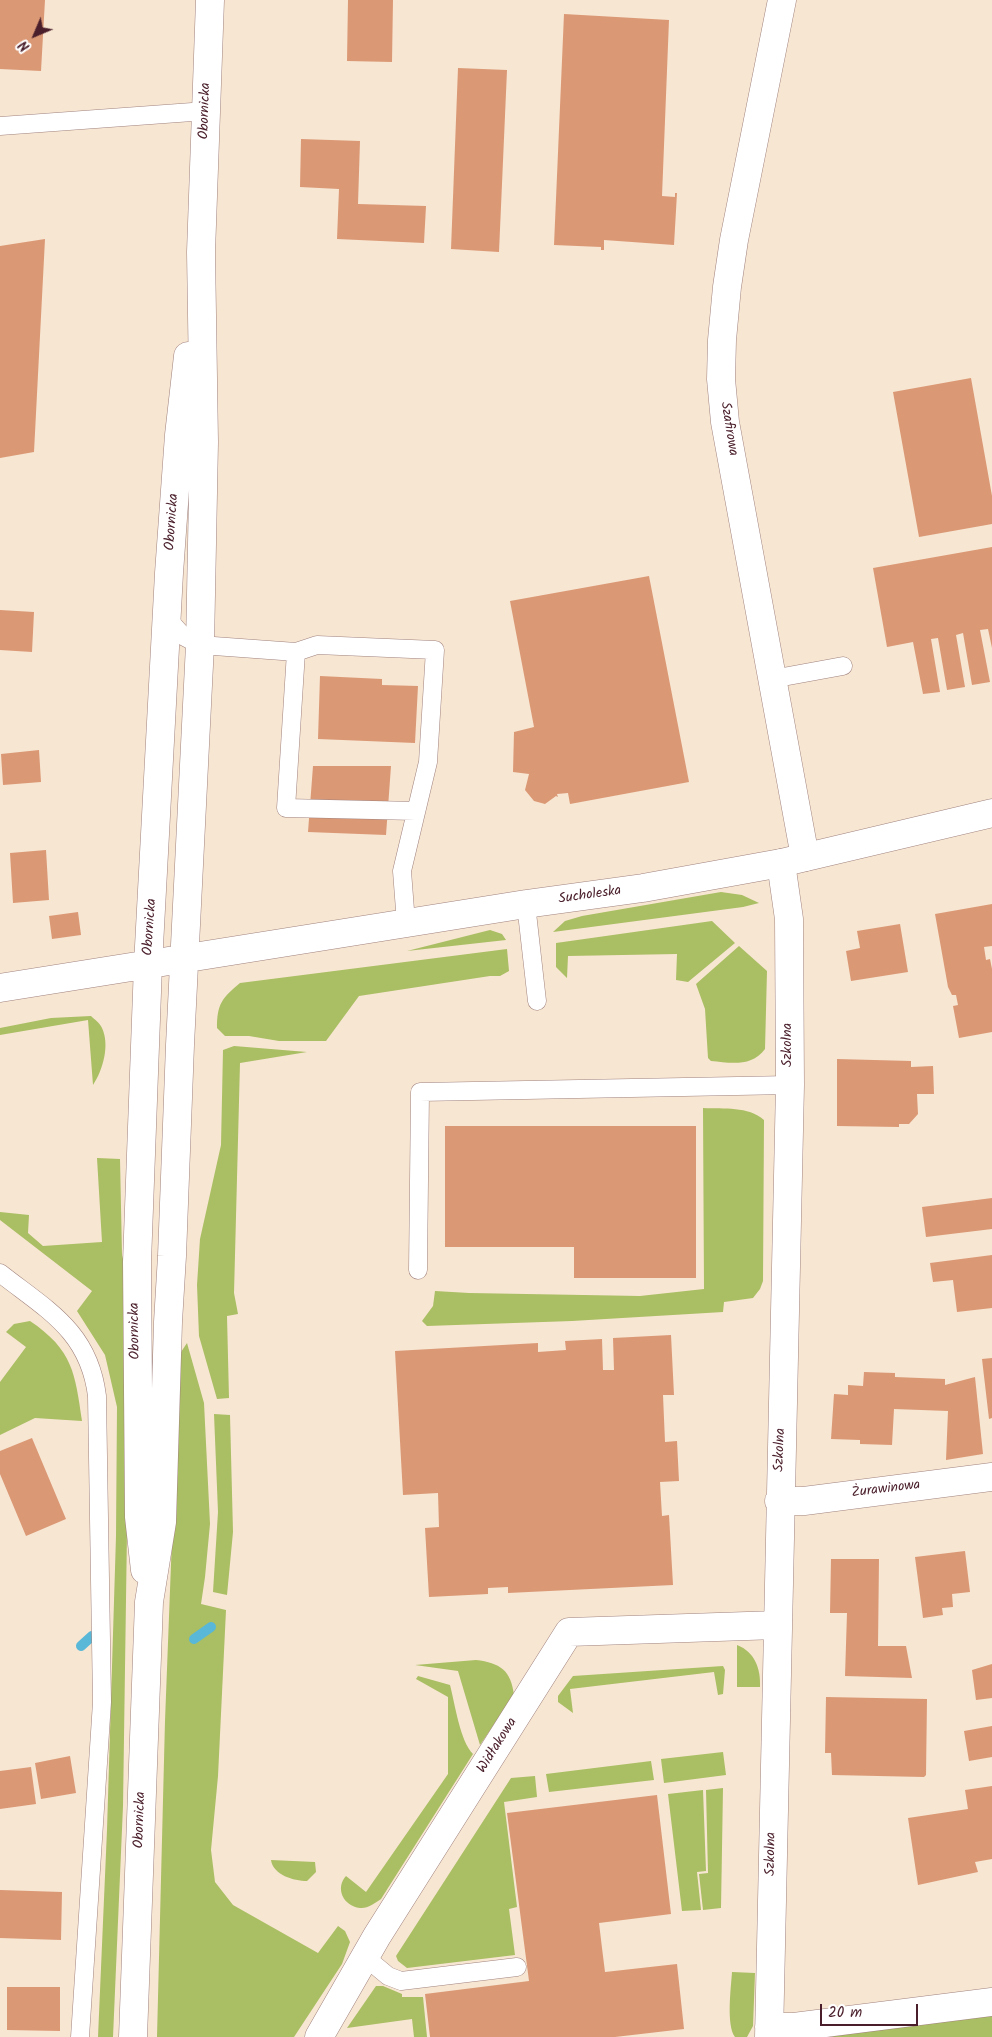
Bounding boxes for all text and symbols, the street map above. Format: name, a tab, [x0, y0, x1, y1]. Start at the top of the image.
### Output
north arrow	[10, 10, 60, 60]
text: N	[13, 35, 35, 57]
street label: Obornicka	[197, 82, 215, 140]
street label: Szafirowa	[715, 401, 741, 457]
street label: Obornicka	[163, 493, 183, 551]
street label: Sucholeska	[558, 883, 622, 909]
street label: Obornicka	[141, 898, 161, 956]
street label: Szkolna	[781, 1023, 797, 1067]
street label: Obornicka	[127, 1302, 145, 1360]
street label: Szkolna	[772, 1428, 790, 1472]
street label: Żurawinowa	[851, 1477, 921, 1503]
street label: Widłakowa	[475, 1715, 521, 1777]
street label: Obornicka	[132, 1791, 150, 1849]
street label: Szkolna	[763, 1832, 781, 1876]
scale bar	[822, 1994, 920, 2026]
text: 20 m	[828, 2001, 862, 2025]

